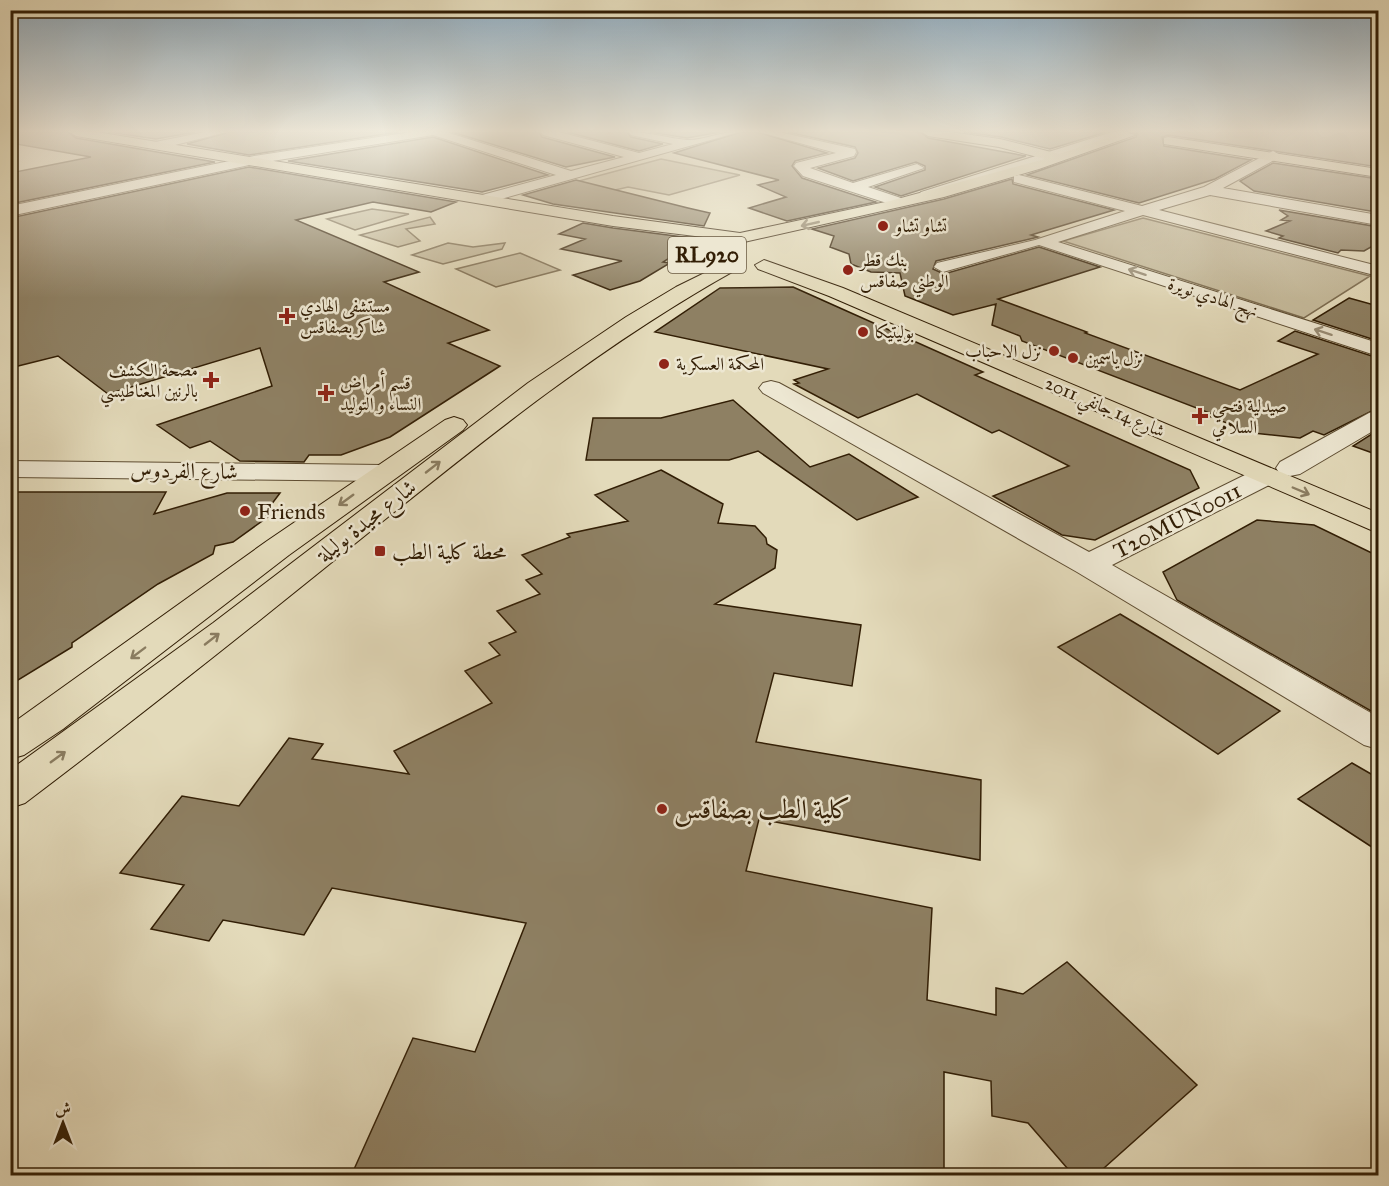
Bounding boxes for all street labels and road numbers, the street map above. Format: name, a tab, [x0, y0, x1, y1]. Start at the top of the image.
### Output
road number: RL920	[668, 237, 746, 273]
street label: نهج الهادي نويرة	[1164, 272, 1261, 327]
street label: شارع 14 جانفي 2011	[1039, 372, 1168, 449]
street label: شارع الفردوس	[130, 456, 238, 490]
street label: شارع مجيدة بوليلة	[310, 473, 425, 572]
street label: T20MUN0011	[1109, 477, 1246, 564]

